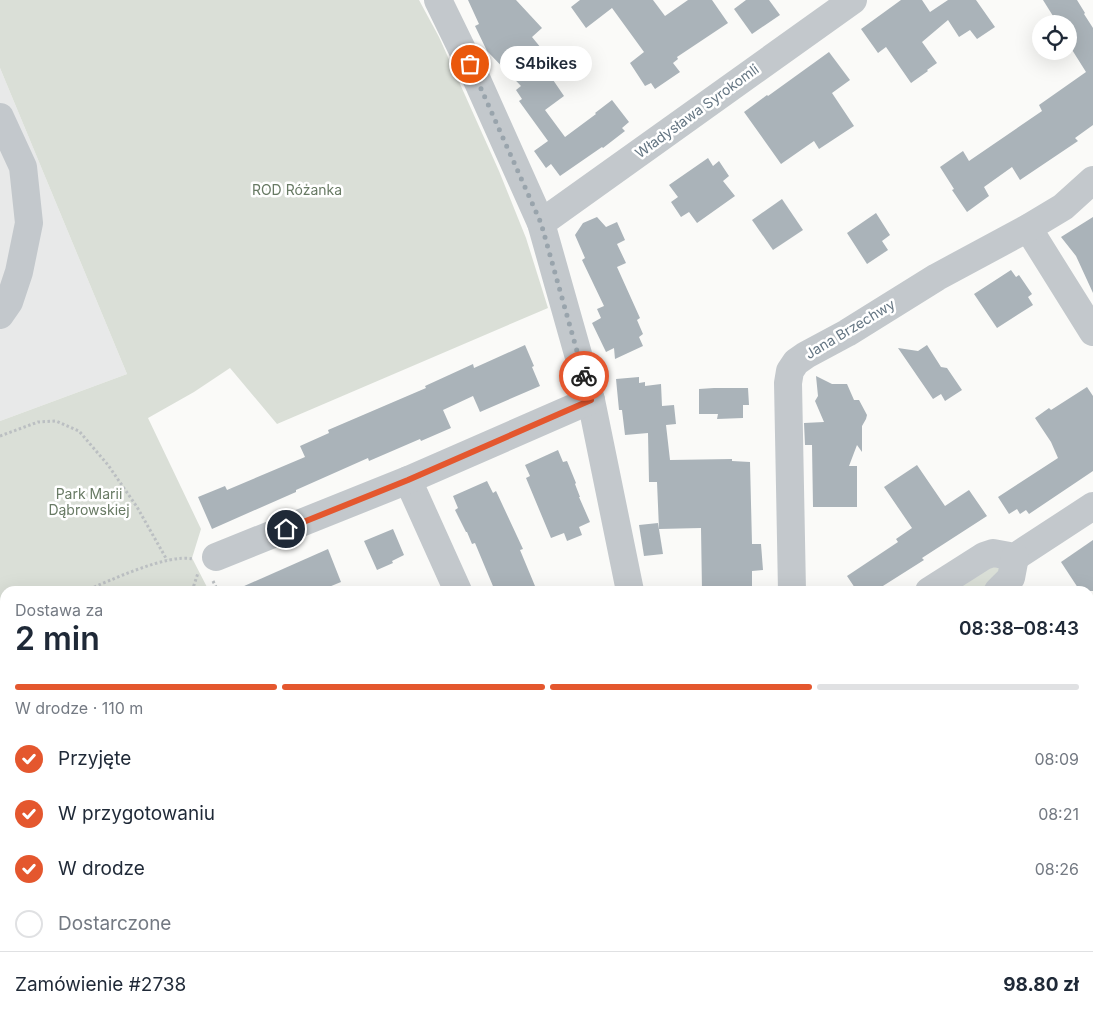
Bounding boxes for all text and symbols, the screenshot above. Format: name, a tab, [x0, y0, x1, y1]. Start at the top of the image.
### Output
map controls	[1032, 15, 1077, 60]
button: locate	[1032, 15, 1077, 60]
pin	[449, 43, 491, 85]
callout: S4bikes	[500, 46, 592, 82]
icon: bag	[456, 50, 484, 78]
text: S4bikes	[515, 53, 577, 73]
street label: Władysława Syrokomli	[632, 60, 762, 161]
park label: ROD Różanka	[252, 181, 342, 198]
street label: Jana Brzechwy	[802, 295, 898, 362]
courier	[559, 351, 609, 401]
icon: bike	[570, 362, 598, 390]
park label: Park Marii Dąbrowskiej	[48, 485, 130, 518]
pin	[265, 508, 307, 550]
icon: home	[272, 515, 300, 543]
text: Dostawa za	[15, 600, 103, 620]
text: 08:38–08:43	[959, 617, 1079, 640]
text: 2 min	[15, 619, 100, 658]
text: W drodze · 110 m	[15, 698, 143, 718]
icon: check	[15, 745, 43, 773]
text: Przyjęte	[58, 747, 131, 770]
text: 08:09	[1034, 749, 1079, 769]
icon: check	[15, 800, 43, 828]
text: W przygotowaniu	[58, 802, 215, 825]
text: 08:21	[1038, 804, 1079, 824]
icon: check	[15, 855, 43, 883]
text: W drodze	[58, 857, 145, 880]
text: 08:26	[1035, 859, 1079, 879]
text: Dostarczone	[58, 912, 171, 935]
text: Zamówienie #2738	[15, 973, 186, 996]
text: 98.80 zł	[1003, 973, 1079, 996]

